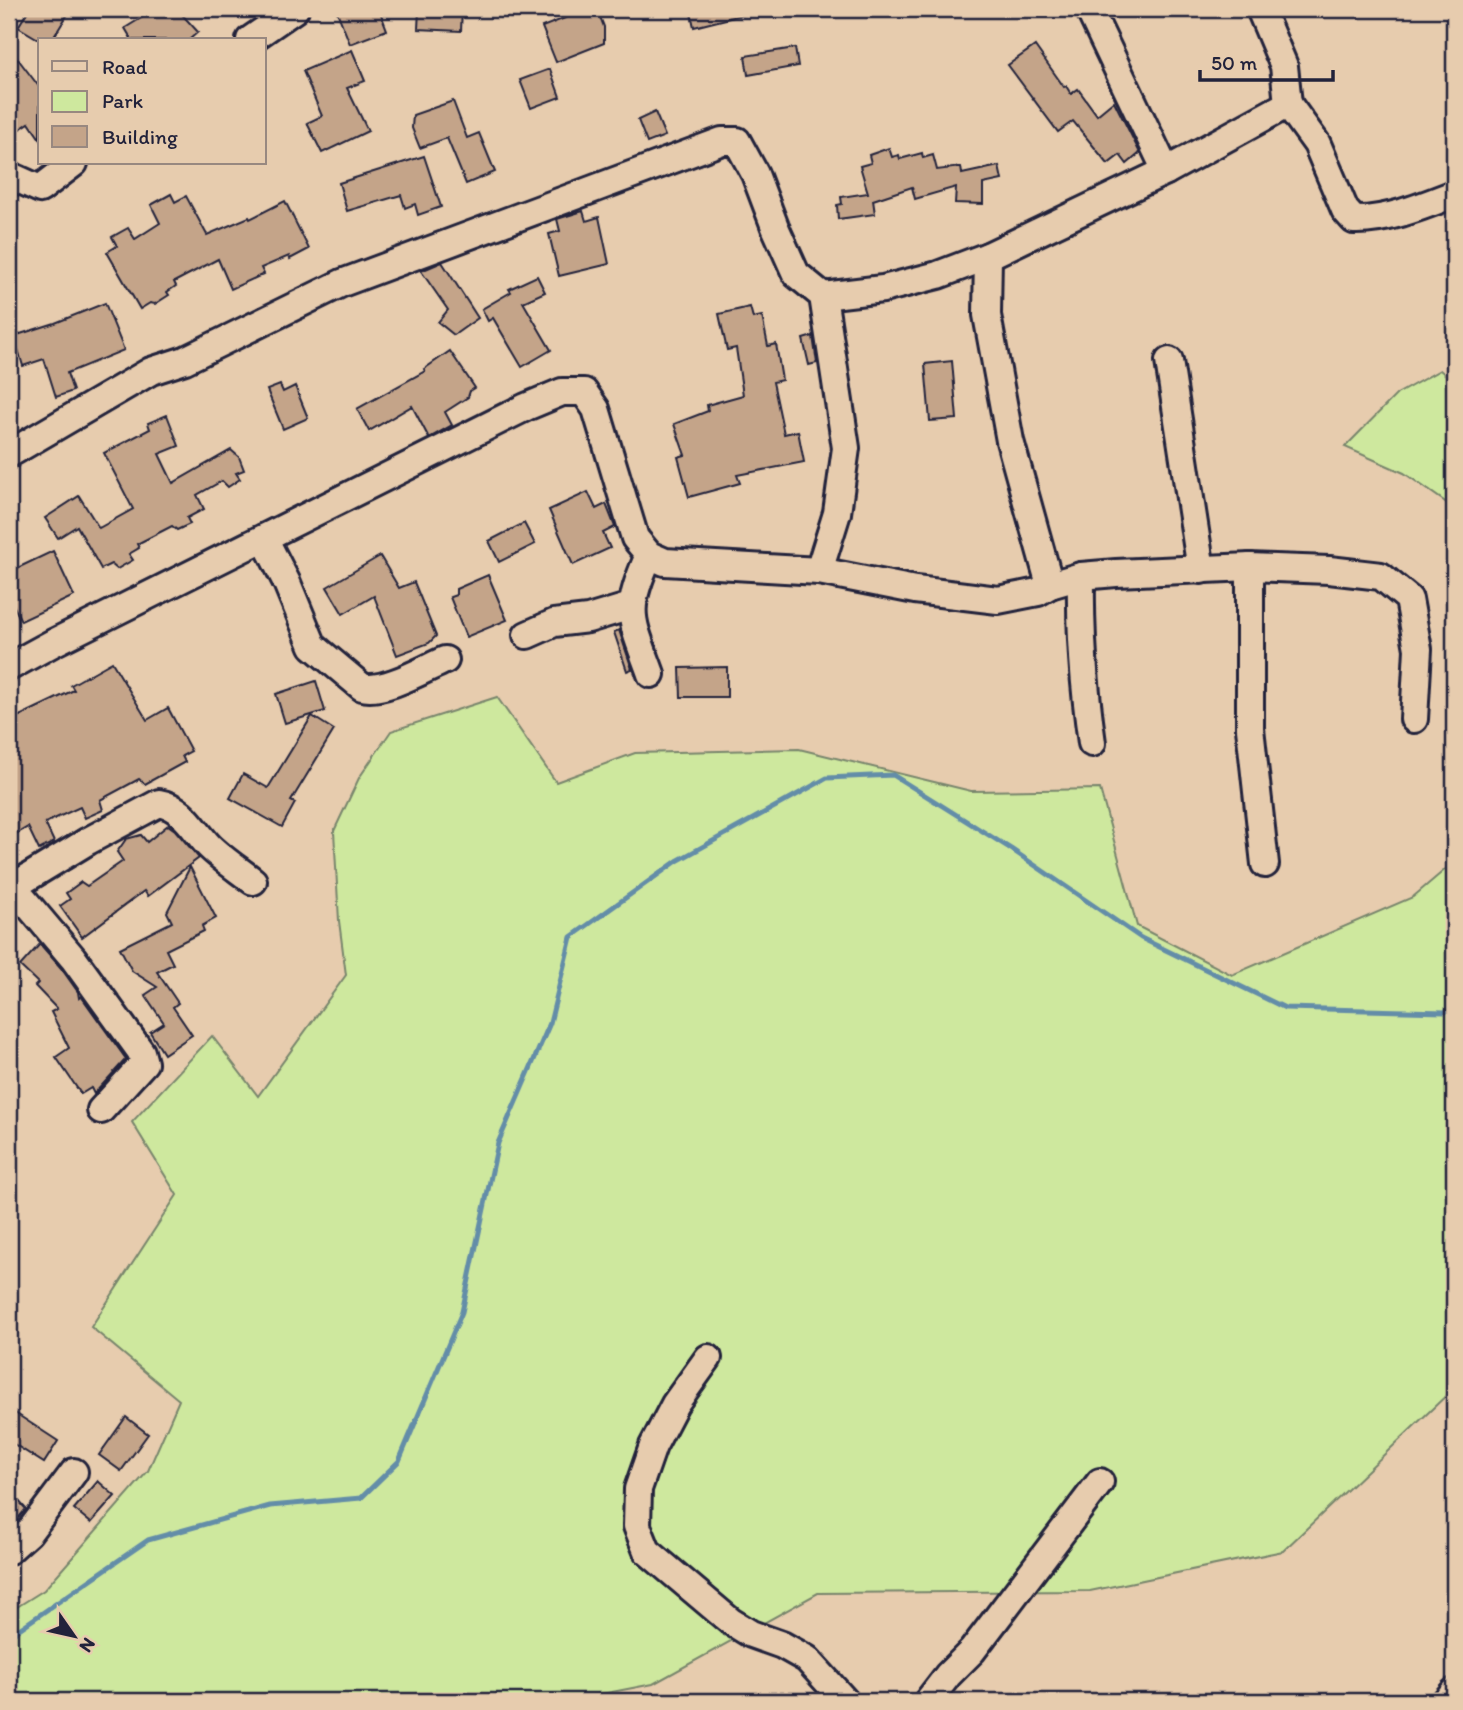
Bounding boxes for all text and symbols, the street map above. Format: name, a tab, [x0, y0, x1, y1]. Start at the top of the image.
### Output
legend	[38, 38, 266, 164]
scale bar	[1200, 38, 1334, 82]
text: 50 m	[1211, 50, 1258, 75]
text: Road	[102, 54, 148, 79]
text: Park	[102, 88, 144, 113]
text: Building	[102, 124, 178, 149]
north arrow	[38, 1602, 108, 1672]
text: N	[75, 1633, 101, 1657]

